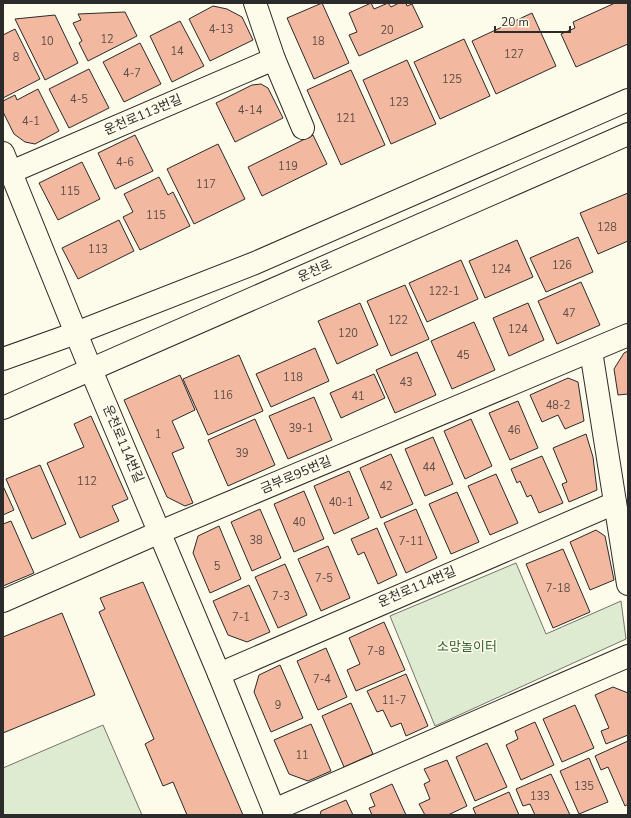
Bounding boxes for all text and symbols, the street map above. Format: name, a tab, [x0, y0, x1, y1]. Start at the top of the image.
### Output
scale bar	[495, 8, 570, 34]
text: 20 m	[501, 14, 529, 30]
house number: 4-13	[209, 22, 233, 37]
house number: 20	[380, 23, 394, 38]
house number: 12	[100, 32, 114, 47]
house number: 10	[40, 34, 54, 49]
house number: 18	[311, 34, 325, 49]
house number: 14	[170, 44, 184, 59]
house number: 127	[504, 47, 524, 62]
house number: 8	[13, 50, 20, 65]
house number: 4-7	[123, 66, 141, 81]
house number: 125	[442, 72, 462, 87]
street label: 운천로113번길	[101, 90, 185, 140]
house number: 4-5	[70, 92, 88, 107]
house number: 123	[389, 95, 409, 110]
house number: 4-14	[238, 103, 263, 118]
house number: 121	[336, 111, 356, 126]
house number: 4-1	[22, 114, 40, 129]
house number: 4-6	[116, 155, 134, 170]
house number: 119	[278, 159, 298, 174]
house number: 117	[196, 177, 216, 192]
house number: 115	[60, 184, 80, 199]
house number: 115	[146, 208, 166, 223]
house number: 128	[597, 220, 617, 235]
house number: 113	[88, 242, 108, 257]
street label: 운천로	[295, 255, 335, 287]
house number: 126	[552, 258, 572, 273]
house number: 124	[491, 262, 511, 277]
house number: 122-1	[428, 284, 460, 299]
house number: 47	[562, 306, 576, 321]
house number: 122	[388, 313, 408, 328]
house number: 124	[508, 322, 528, 337]
house number: 120	[338, 326, 358, 341]
house number: 45	[456, 348, 470, 363]
house number: 118	[283, 370, 303, 385]
house number: 43	[399, 375, 413, 390]
house number: 116	[213, 388, 233, 403]
house number: 41	[351, 389, 365, 404]
house number: 48-2	[546, 398, 570, 413]
street label: 운천로114번길	[98, 402, 148, 486]
house number: 39-1	[289, 421, 313, 436]
house number: 46	[507, 423, 521, 438]
house number: 1	[155, 427, 161, 442]
house number: 39	[235, 446, 249, 461]
street label: 금부로95번길	[258, 452, 334, 498]
house number: 44	[422, 460, 436, 475]
house number: 112	[77, 474, 97, 489]
house number: 42	[379, 479, 393, 494]
house number: 40-1	[329, 495, 353, 510]
house number: 40	[292, 515, 306, 530]
house number: 38	[249, 533, 263, 548]
house number: 7-11	[399, 534, 423, 549]
house number: 5	[214, 559, 221, 574]
street label: 운천로114번길	[375, 562, 459, 612]
house number: 7-5	[315, 571, 333, 586]
house number: 7-18	[546, 581, 571, 596]
house number: 7-3	[272, 589, 290, 604]
house number: 7-1	[232, 610, 250, 625]
park label: 소망놀이터	[437, 638, 497, 656]
house number: 7-8	[367, 644, 385, 659]
house number: 7-4	[313, 672, 331, 687]
house number: 11-7	[382, 693, 406, 708]
house number: 9	[275, 698, 281, 713]
house number: 11	[295, 748, 309, 763]
house number: 135	[574, 779, 594, 794]
house number: 133	[530, 789, 550, 804]

